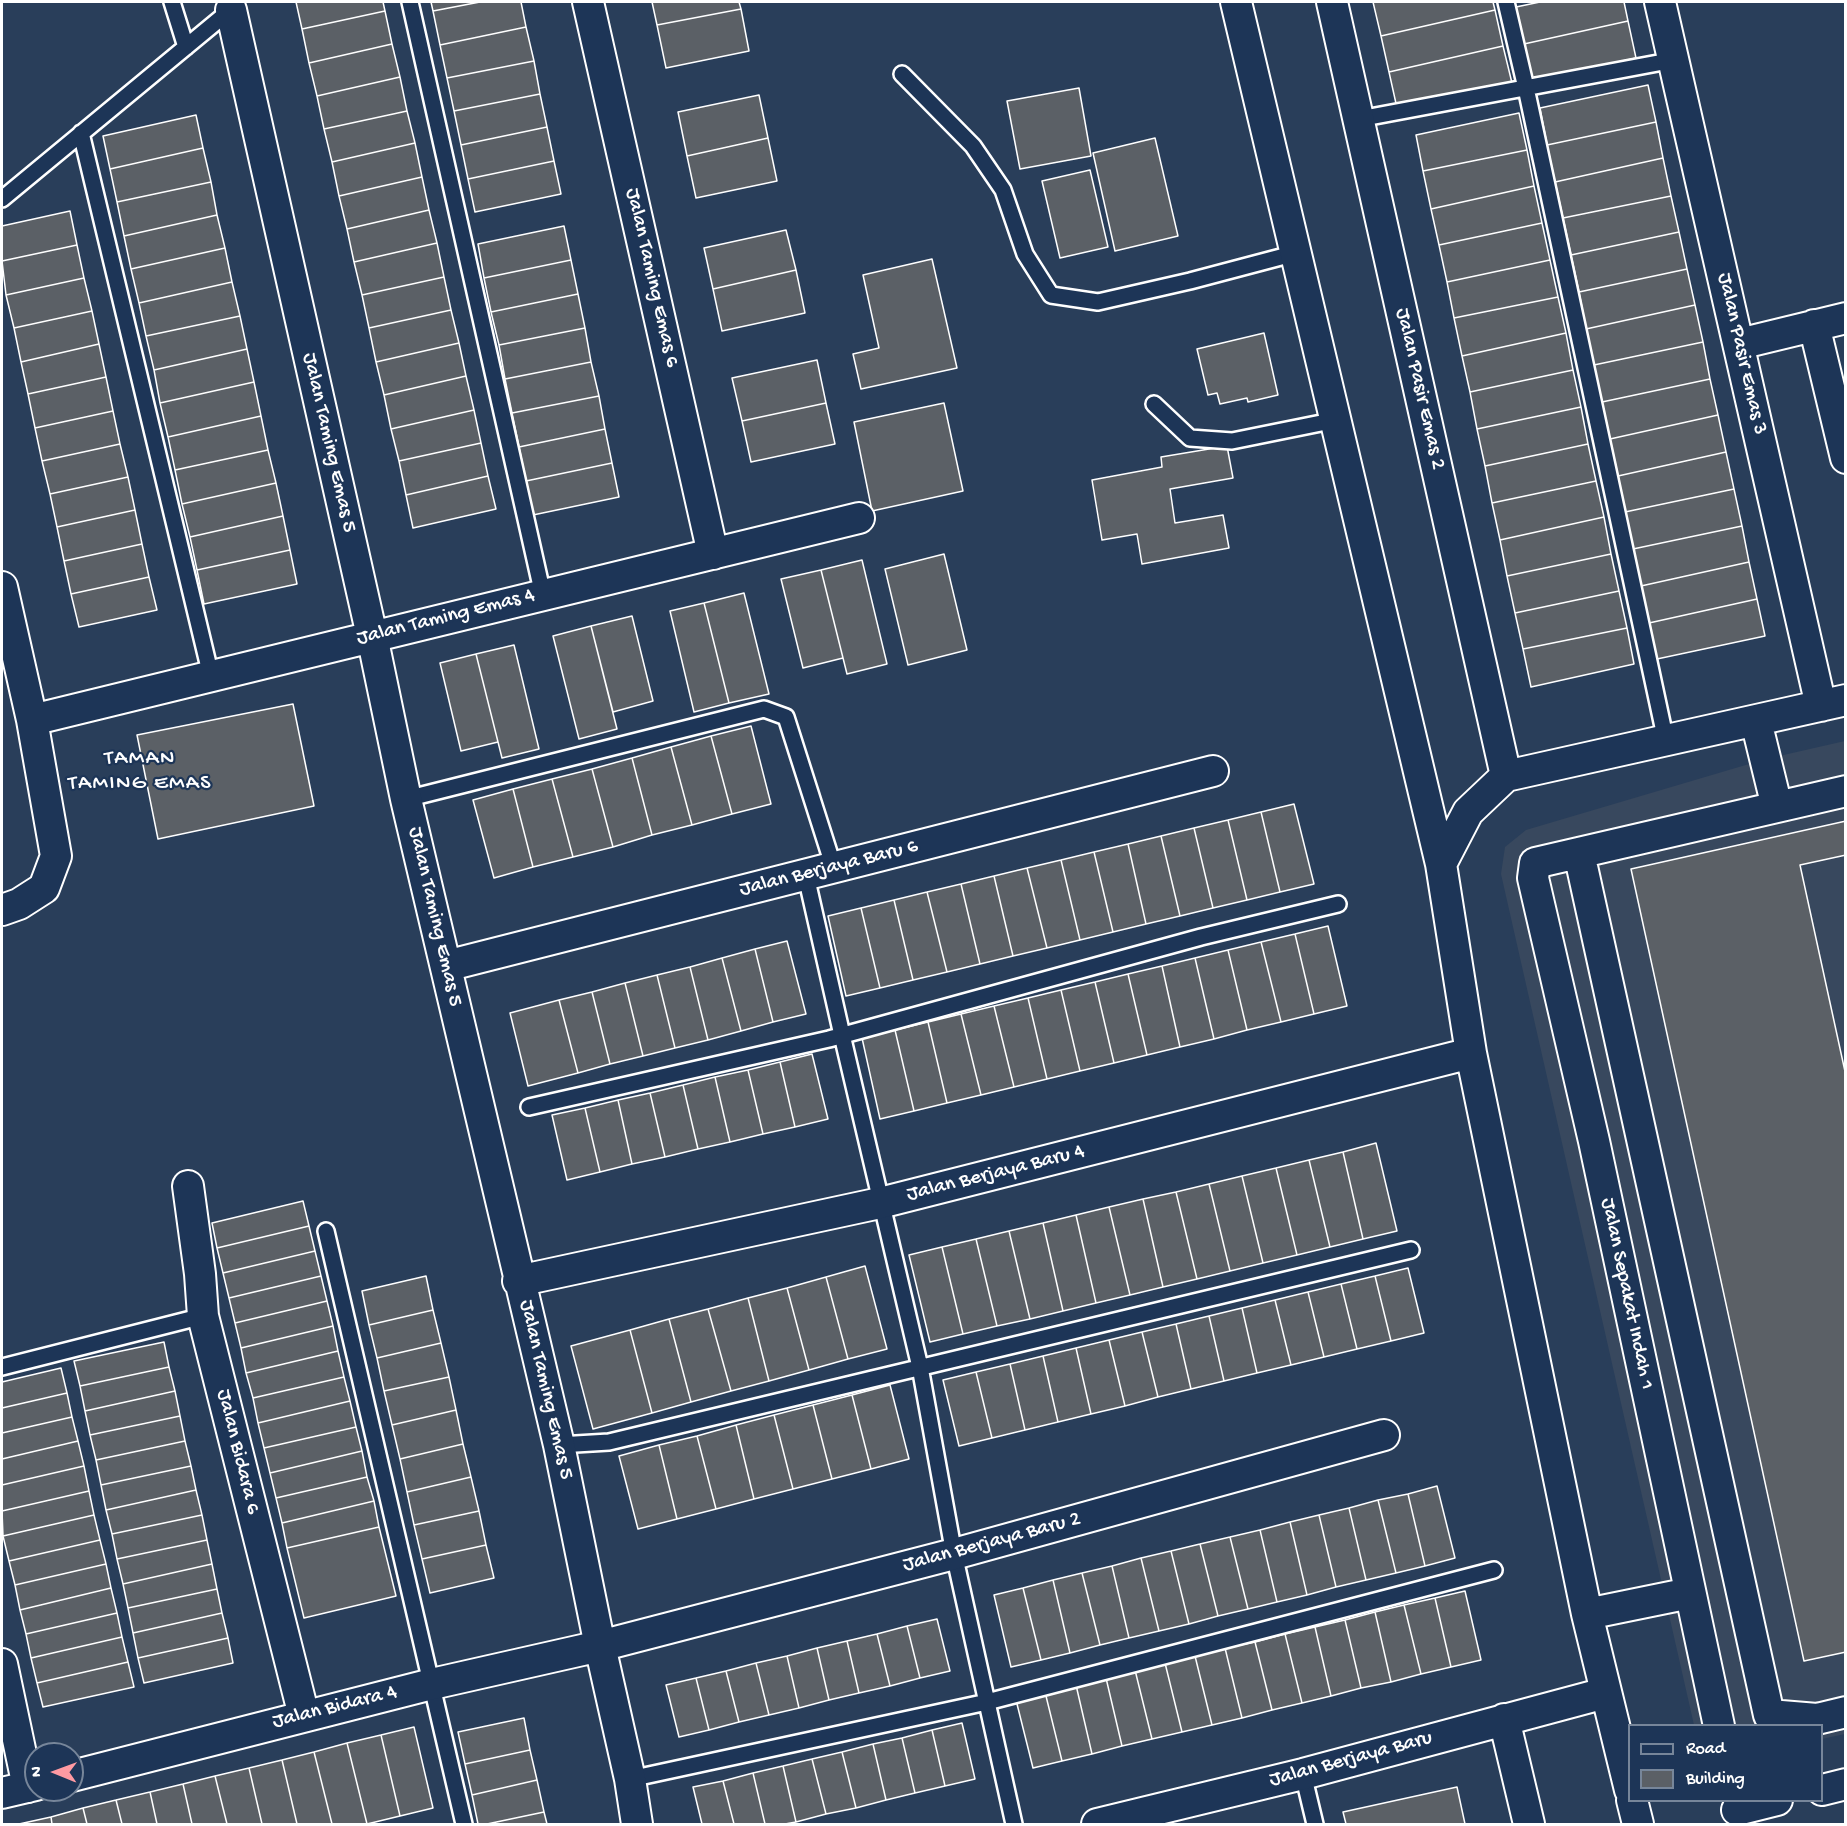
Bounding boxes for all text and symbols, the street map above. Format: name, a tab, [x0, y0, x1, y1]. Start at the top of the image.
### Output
street label: Jalan Taming Emas 6	[618, 186, 684, 370]
street label: Jalan Pasir Emas 3	[1710, 271, 1772, 437]
street label: Jalan Pasir Emas 2	[1388, 306, 1450, 472]
street label: Jalan Taming Emas 5	[295, 351, 361, 535]
street label: Jalan Taming Emas 4	[354, 584, 538, 652]
district label: TAMAN TAMING EMAS	[68, 747, 212, 798]
street label: Jalan Taming Emas 5	[401, 825, 467, 1009]
street label: Jalan Berjaya Baru 6	[737, 835, 921, 903]
street label: Jalan Berjaya Baru 4	[904, 1140, 1088, 1208]
street label: Jalan Sepakat Indah 1	[1593, 1196, 1659, 1392]
street label: Jalan Taming Emas 5	[512, 1298, 578, 1482]
street label: Jalan Bidara 6	[209, 1387, 265, 1517]
street label: Jalan Berjaya Baru 2	[900, 1507, 1084, 1579]
street label: Jalan Bidara 4	[270, 1680, 400, 1736]
legend	[1628, 1724, 1823, 1802]
street label: Jalan Berjaya Baru	[1267, 1726, 1435, 1794]
text: Road	[1686, 1739, 1725, 1760]
north arrow	[24, 1742, 84, 1802]
text: N	[28, 1766, 47, 1777]
text: Building	[1686, 1769, 1745, 1790]

